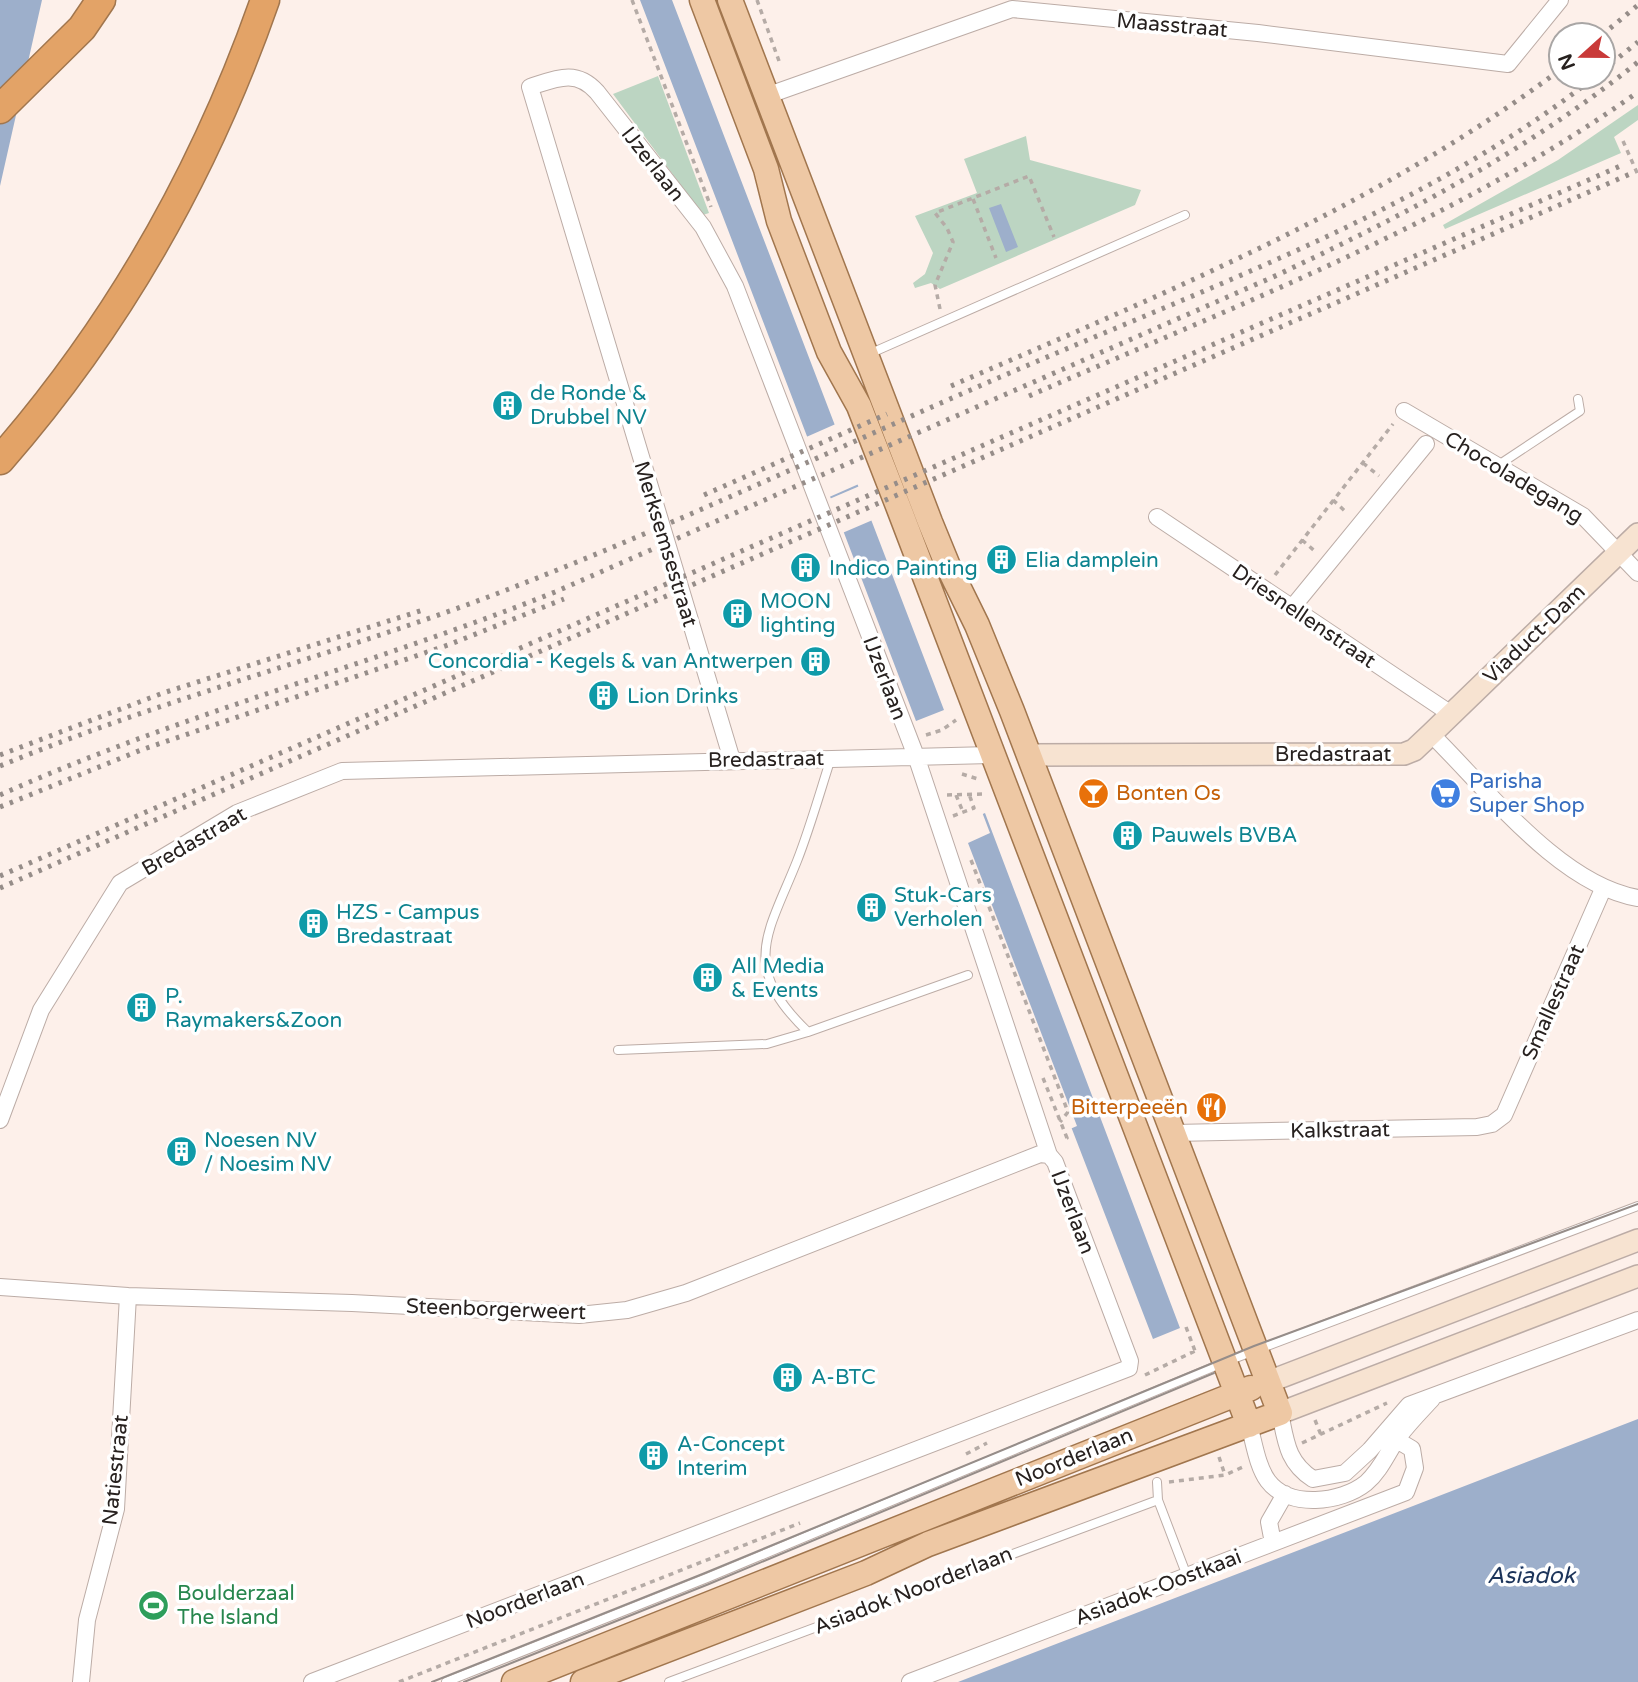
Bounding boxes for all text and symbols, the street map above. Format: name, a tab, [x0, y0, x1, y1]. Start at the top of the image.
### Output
street label: Maasstraat	[1115, 8, 1229, 43]
north arrow	[1547, 21, 1617, 91]
text: N	[1554, 51, 1580, 73]
street label: IJzerlaan	[616, 122, 689, 207]
place label: de Ronde & Drubbel NV	[530, 381, 647, 430]
building icon: de Ronde & Drubbel NV	[490, 388, 524, 422]
street label: Chocoladegang	[1440, 426, 1588, 529]
street label: Merksemsestraat	[628, 458, 703, 630]
building icon: Elia damplein	[985, 543, 1019, 577]
place label: Elia damplein	[1025, 548, 1159, 573]
building icon: Indico Painting	[789, 551, 823, 585]
place label: Indico Painting	[829, 556, 978, 581]
street label: Driesnellenstraat	[1227, 559, 1380, 674]
street label: Viaduct-Dam	[1478, 580, 1590, 689]
place label: MOON lighting	[760, 589, 836, 638]
building icon: MOON lighting	[720, 596, 754, 630]
street label: IJzerlaan	[857, 633, 912, 724]
building icon: Concordia - Kegels & van Antwerpen	[799, 644, 833, 678]
place label: Concordia - Kegels & van Antwerpen	[428, 649, 793, 674]
building icon: Lion Drinks	[587, 679, 621, 713]
place label: Lion Drinks	[627, 684, 738, 709]
street label: Bredastraat	[1275, 742, 1391, 767]
street label: Bredastraat	[708, 746, 824, 773]
place label: Parisha Super Shop	[1469, 769, 1585, 818]
bar icon: Bonten Os	[1076, 776, 1110, 810]
supermarket icon: Parisha Super Shop	[1429, 776, 1463, 810]
place label: Bonten Os	[1116, 781, 1221, 806]
street label: Bredastraat	[138, 801, 251, 881]
building icon: Pauwels BVBA	[1111, 818, 1145, 852]
place label: Pauwels BVBA	[1151, 823, 1297, 848]
place label: Stuk-Cars Verholen	[894, 883, 992, 932]
building icon: Stuk-Cars Verholen	[854, 890, 888, 924]
place label: HZS - Campus Bredastraat	[336, 900, 479, 949]
building icon: HZS - Campus Bredastraat	[296, 907, 330, 941]
street label: Smallestraat	[1517, 941, 1590, 1064]
place label: All Media & Events	[731, 954, 825, 1003]
building icon: All Media & Events	[691, 961, 725, 995]
place label: P. Raymakers&Zoon	[165, 984, 342, 1033]
building icon: P. Raymakers&Zoon	[125, 991, 159, 1025]
restaurant icon: Bitterpeeën	[1194, 1090, 1228, 1124]
place label: Bitterpeeën	[1071, 1095, 1188, 1120]
street label: Kalkstraat	[1290, 1117, 1390, 1144]
place label: Noesen NV / Noesim NV	[204, 1128, 332, 1177]
building icon: Noesen NV / Noesim NV	[164, 1135, 198, 1169]
street label: IJzerlaan	[1045, 1167, 1100, 1258]
street label: Steenborgerweert	[406, 1294, 586, 1325]
building icon: A-BTC	[771, 1360, 805, 1394]
place label: A-BTC	[811, 1365, 876, 1390]
street label: Natiestraat	[97, 1414, 134, 1527]
street label: Noorderlaan	[1012, 1423, 1137, 1492]
place label: A-Concept Interim	[677, 1432, 785, 1481]
building icon: A-Concept Interim	[637, 1439, 671, 1473]
street label: Asiadok Noorderlaan	[811, 1541, 1016, 1640]
street label: Asiadok-Oostkaai	[1071, 1544, 1245, 1631]
water label: Asiadok	[1487, 1562, 1576, 1590]
street label: Noorderlaan	[463, 1566, 588, 1634]
place label: Boulderzaal The Island	[177, 1581, 295, 1630]
sports icon: Boulderzaal The Island	[137, 1588, 171, 1622]

